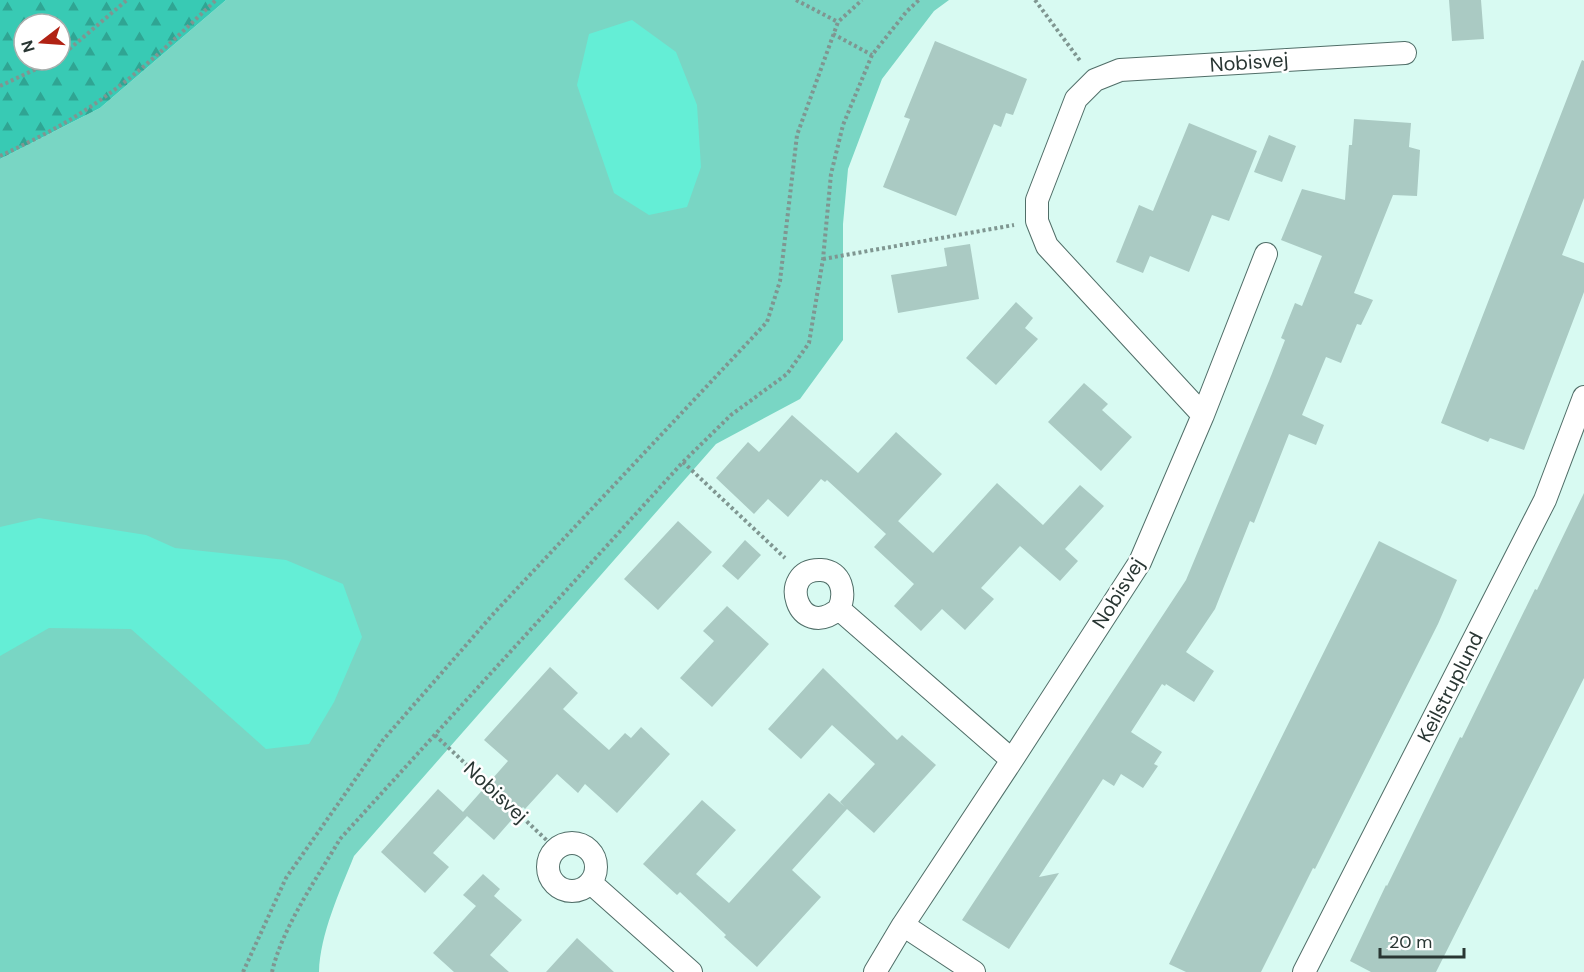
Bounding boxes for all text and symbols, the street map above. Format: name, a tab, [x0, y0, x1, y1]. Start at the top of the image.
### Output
north arrow	[12, 12, 72, 72]
text: N	[16, 38, 40, 55]
street label: Nobisvej	[1209, 46, 1289, 78]
street label: Nobisvej	[1086, 553, 1150, 633]
street label: Keilstruplund	[1411, 627, 1489, 747]
street label: Nobisvej	[458, 756, 534, 828]
scale bar	[1380, 921, 1464, 959]
text: 20 m	[1389, 930, 1432, 954]

